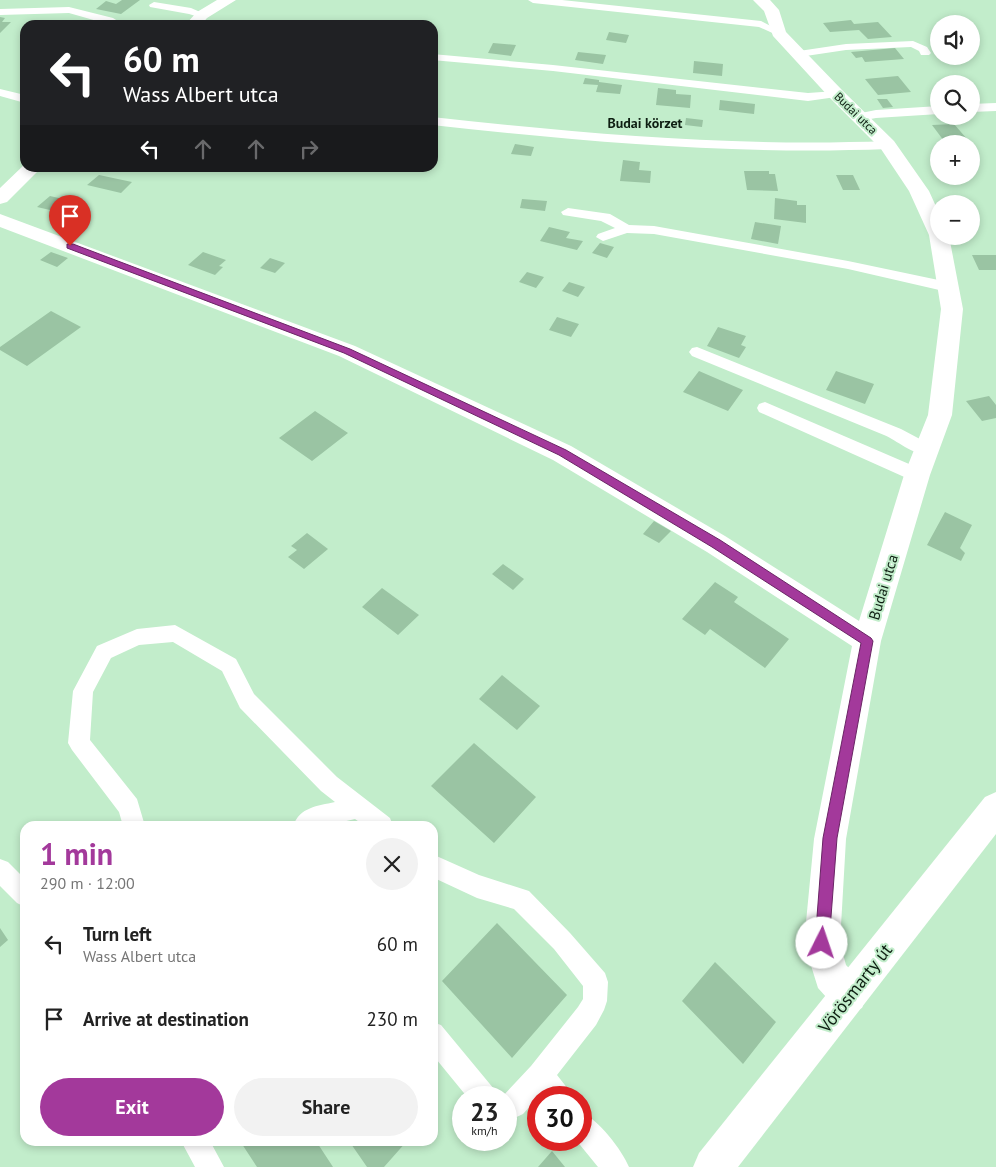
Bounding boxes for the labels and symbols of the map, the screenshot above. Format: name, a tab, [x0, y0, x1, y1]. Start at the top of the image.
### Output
street label: Budai utca	[831, 89, 881, 137]
district label: Budai körzet	[607, 114, 683, 132]
pin	[49, 195, 91, 246]
street label: Budai utca	[864, 552, 902, 622]
position arrow	[795, 916, 847, 968]
street label: Vörösmarty út	[812, 939, 897, 1038]
speed limit sign: 30	[527, 1086, 592, 1151]

